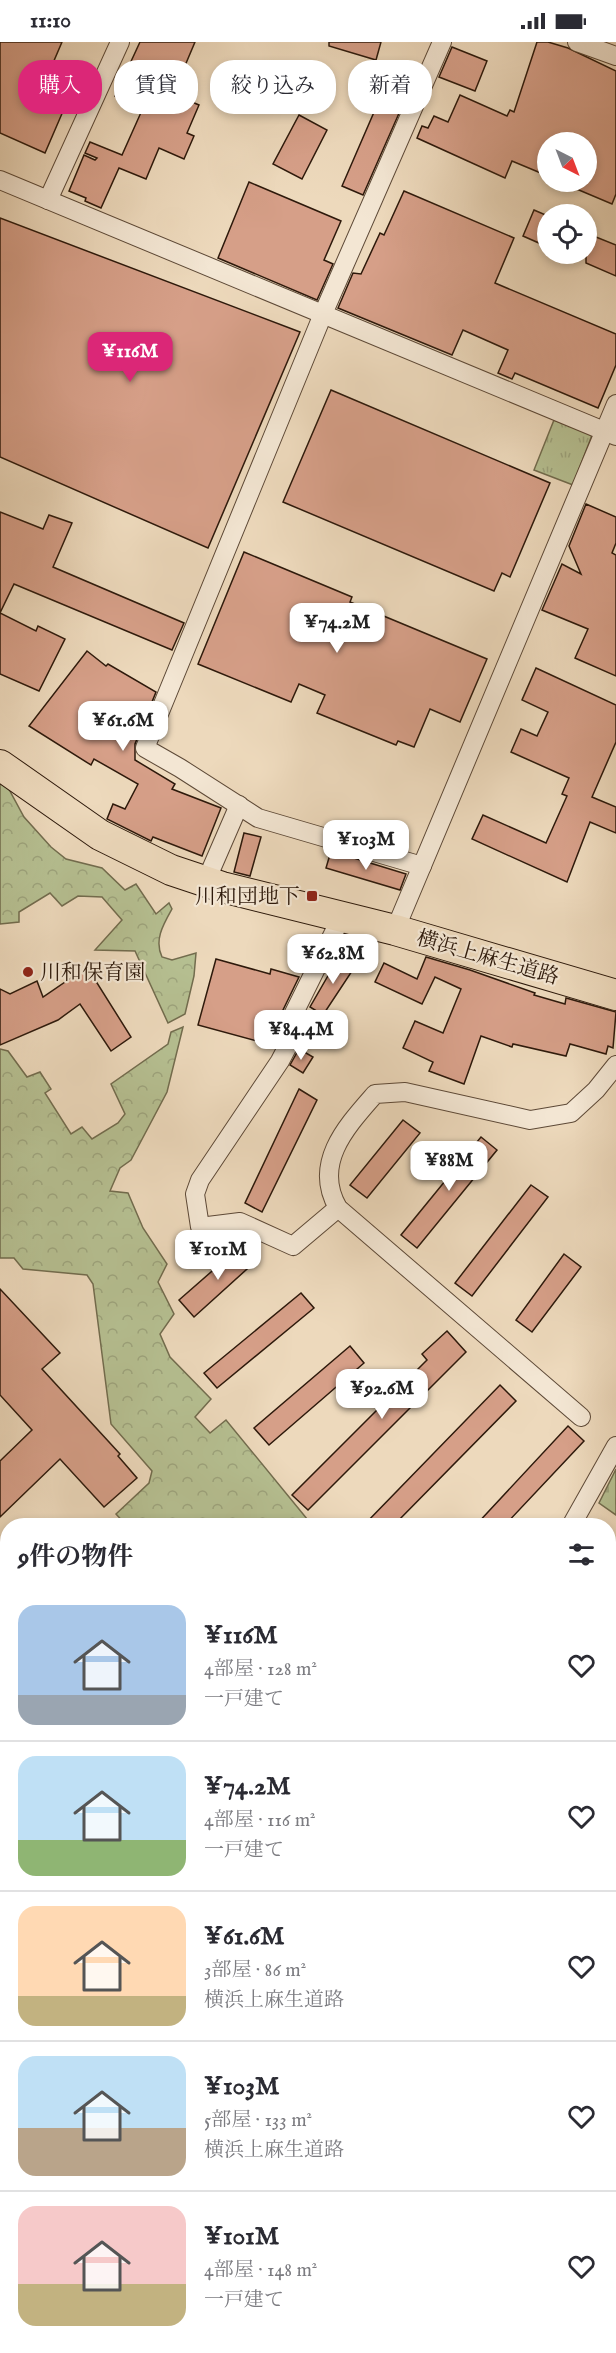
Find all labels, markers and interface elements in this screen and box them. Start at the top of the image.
text: 11:10 [30,7,71,35]
chip: 購入 [18,60,102,114]
chip: 賃貸 [114,60,198,114]
chip: 絞り込み [210,60,336,114]
chip: 新着 [348,60,432,114]
north arrow [537,132,597,192]
map controls [537,132,597,264]
button: locate [537,204,597,264]
pin: ¥116M [88,332,172,383]
text: ¥116M [102,339,158,364]
pin: ¥74.2M [288,603,386,654]
text: ¥74.2M [304,610,370,635]
pin: ¥61.6M [74,701,172,752]
text: ¥61.6M [92,708,154,733]
pin: ¥103M [324,820,408,871]
text: ¥103M [337,827,395,852]
place label: 川和団地下 [195,884,300,911]
marker: 川和団地下 [305,889,319,903]
street label: 横浜上麻生道路 [413,925,562,992]
pin: ¥62.8M [284,934,382,985]
text: ¥62.8M [301,941,365,966]
place label: 川和保育園 [40,960,145,987]
marker: 川和保育園 [21,965,35,979]
pin: ¥84.4M [252,1010,350,1061]
text: ¥84.4M [268,1017,334,1042]
pin: ¥88M [413,1141,485,1192]
text: ¥88M [424,1148,474,1173]
pin: ¥101M [176,1230,260,1281]
text: ¥101M [189,1237,247,1262]
pin: ¥92.6M [333,1369,431,1420]
text: ¥92.6M [350,1376,414,1401]
icon: filters [565,1538,598,1571]
text: 9件の物件 [18,1541,133,1574]
text: ¥116M [204,1619,278,1652]
icon: home [66,1629,138,1701]
icon: heart [565,1649,598,1682]
text: 4部屋 · 128 m² [204,1657,317,1682]
text: 一戸建て [204,1687,284,1712]
text: ¥74.2M [204,1770,291,1803]
icon: home [66,1780,138,1852]
icon: heart [565,1800,598,1833]
text: 4部屋 · 116 m² [204,1808,316,1833]
text: 一戸建て [204,1838,284,1863]
text: ¥61.6M [204,1920,284,1953]
icon: home [66,1930,138,2002]
icon: heart [565,1950,598,1983]
text: 3部屋 · 86 m² [204,1958,306,1983]
text: 横浜上麻生道路 [204,1988,344,2013]
text: ¥103M [204,2070,279,2103]
icon: home [66,2080,138,2152]
icon: heart [565,2100,598,2133]
text: 5部屋 · 133 m² [204,2108,312,2133]
text: 横浜上麻生道路 [204,2138,344,2163]
text: ¥101M [204,2220,279,2253]
icon: home [66,2230,138,2302]
icon: heart [565,2250,598,2283]
text: 4部屋 · 148 m² [204,2258,317,2283]
text: 一戸建て [204,2288,284,2313]

